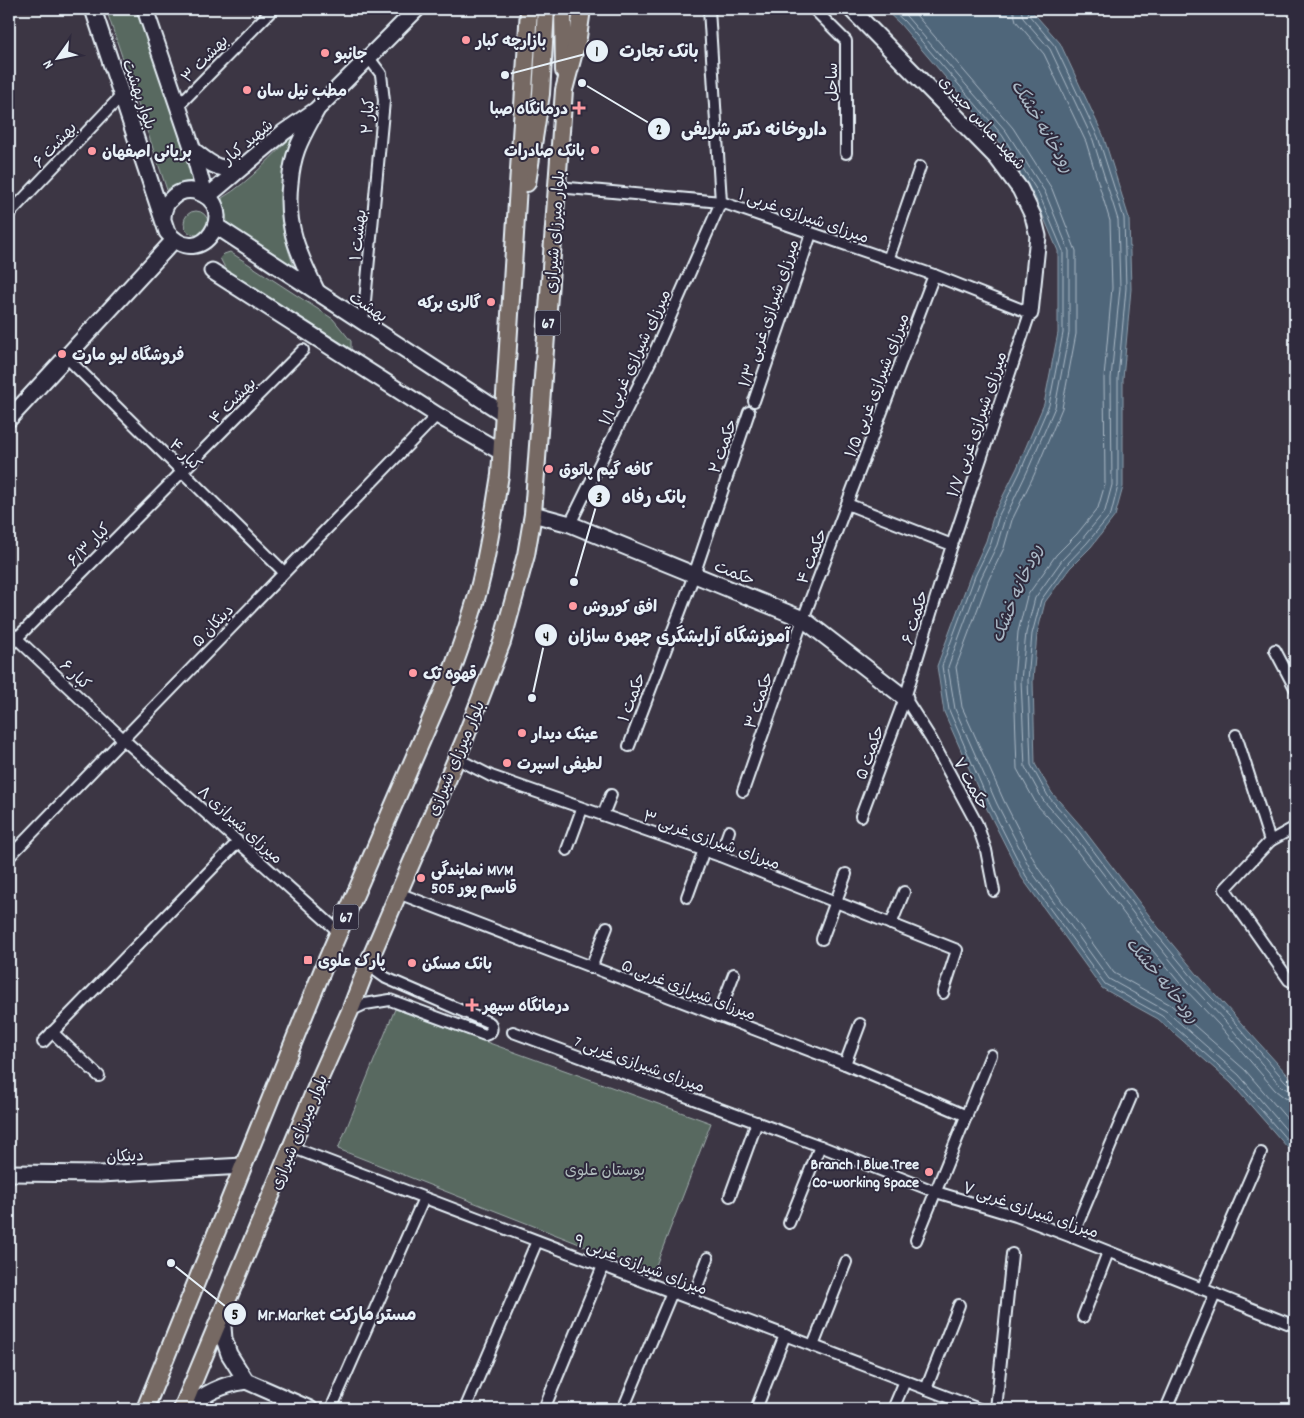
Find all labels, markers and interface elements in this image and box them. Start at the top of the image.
street label: ۳ بهشت [177,31,235,89]
place label: بازارچه کبار [474,31,546,54]
north arrow [32,32,82,82]
marker: بازارچه کبار [460,34,472,46]
callout: بانک تجارت [584,34,709,67]
text: بانک تجارت [619,41,699,66]
text: 1 [595,42,599,64]
place label: جانبو [334,44,367,67]
marker: جانبو [319,47,331,59]
text: N [38,56,59,72]
street label: بلوار بهشت [115,57,160,133]
street label: ساحل [822,63,845,101]
street label: شهید عباس حیدری [932,71,1030,176]
water label: رودخانه خشک [1003,76,1079,179]
place label: مطب نیل سان [257,81,347,104]
marker: مطب نیل سان [241,84,253,96]
street label: ۲ کبار [357,97,382,135]
place label: درمانگاه صبا [490,99,568,122]
marker: درمانگاه صبا [572,101,586,115]
callout: داروخانه دکتر شریفی [646,112,837,145]
street label: شهید کبار [217,115,279,172]
street label: ۶ بهشت [28,118,83,174]
text: داروخانه دکتر شریفی [681,119,827,144]
text: 2 [656,120,662,142]
place label: بانک صادرات [504,141,585,164]
place label: بریانی اصفهان [102,142,192,165]
marker: بانک صادرات [589,144,601,156]
marker: بریانی اصفهان [86,145,98,157]
street label: بلوار میرزای شیرازی [541,170,572,294]
street label: ۱ میرزای شیرازی غربی [735,184,872,251]
street label: ۱ بهشت [345,208,374,262]
street label: ۱/۳ میرزای شیرازی غربی [734,237,806,391]
street label: ۱/۱ میرزای شیرازی غربی [595,286,678,430]
street label: بهشت [344,287,392,329]
place label: گالری برکه [417,293,481,316]
marker: گالری برکه [485,296,497,308]
road number: 67 [536,310,560,336]
street label: ۱/۵ میرزای شیرازی غربی [840,310,916,461]
place label: فروشگاه لیو مارت [72,345,184,368]
marker: فروشگاه لیو مارت [56,348,68,360]
street label: ۱/۷ میرزای شیرازی غربی [943,349,1014,501]
street label: ۴ بهشت [205,373,262,430]
street label: ۲ حکمت [704,416,744,477]
street label: ۴ کبار [163,434,206,477]
place label: کافه گیم پاتوق [559,460,653,483]
marker: کافه گیم پاتوق [543,463,555,475]
callout: بانک رفاه [587,480,697,513]
text: بانک رفاه [622,487,686,512]
text: 3 [596,488,603,510]
street label: ۶/۳ کبار [63,519,117,573]
street label: ۴ حکمت [792,526,834,588]
water label: رودخانه خشک [986,541,1050,647]
street label: حکمت [710,556,758,593]
street label: ۶ حکمت [897,588,935,647]
place label: افق کوروش [583,597,657,620]
street label: ۵ دینکان [187,600,240,654]
marker: افق کوروش [567,600,579,612]
callout: آموزشگاه آرایشگری چهره سازان [533,619,800,652]
text: آموزشگاه آرایشگری چهره سازان [568,625,791,651]
text: 4 [543,627,549,649]
street label: ۶ کبار [53,655,95,696]
place label: قهوه تک [423,664,477,687]
marker: قهوه تک [407,667,419,679]
street label: ۳ حکمت [740,669,781,732]
street label: ۱ حکمت [613,670,653,726]
street label: بلوار میرزای شیرازی [423,698,492,820]
street label: ۵ حکمت [851,722,892,783]
place label: عینک دیدار [530,724,599,747]
marker: عینک دیدار [516,727,528,739]
place label: لطیفی اسپرت [517,754,602,777]
street label: ۷ حکمت [946,754,994,815]
marker: لطیفی اسپرت [501,757,513,769]
street label: ۸ میرزای شیرازی [192,781,287,870]
street label: ۳ میرزای شیرازی غربی [639,806,783,877]
place label: نمایندگی MVM 505 قاسم پور [431,860,517,901]
marker: نمایندگی MVM 505 قاسم پور [415,872,427,884]
road number: 67 [334,904,358,930]
water label: رودخانه خشک [1118,933,1204,1030]
place label: پارک علوی [318,951,386,974]
marker: پارک علوی [302,954,314,966]
place label: بانک مسکن [422,954,492,977]
street label: ۵ میرزای شیرازی غربی [617,955,759,1028]
marker: بانک مسکن [406,957,418,969]
place label: درمانگاه سپهر [481,996,570,1019]
marker: درمانگاه سپهر [465,998,479,1012]
street label: میرزای شیرازی غربی 7 [571,1031,708,1100]
street label: بلوار میرزای شیرازی [266,1072,335,1194]
street label: دینکان [106,1145,145,1170]
place label: Branch 1 Blue Tree Co-working Space [811,1154,919,1195]
park label: بوستان علوی [565,1160,645,1183]
marker: Branch 1 Blue Tree Co-working Space [923,1166,935,1178]
street label: ۷ میرزای شیرازی غربی [959,1177,1101,1245]
street label: میرزای شیرازی غربی ۹ [570,1230,710,1302]
callout: Mr.Market مستر مارکت [222,1298,426,1331]
text: Mr.Market مستر مارکت [258,1304,416,1329]
text: 5 [232,1305,239,1327]

